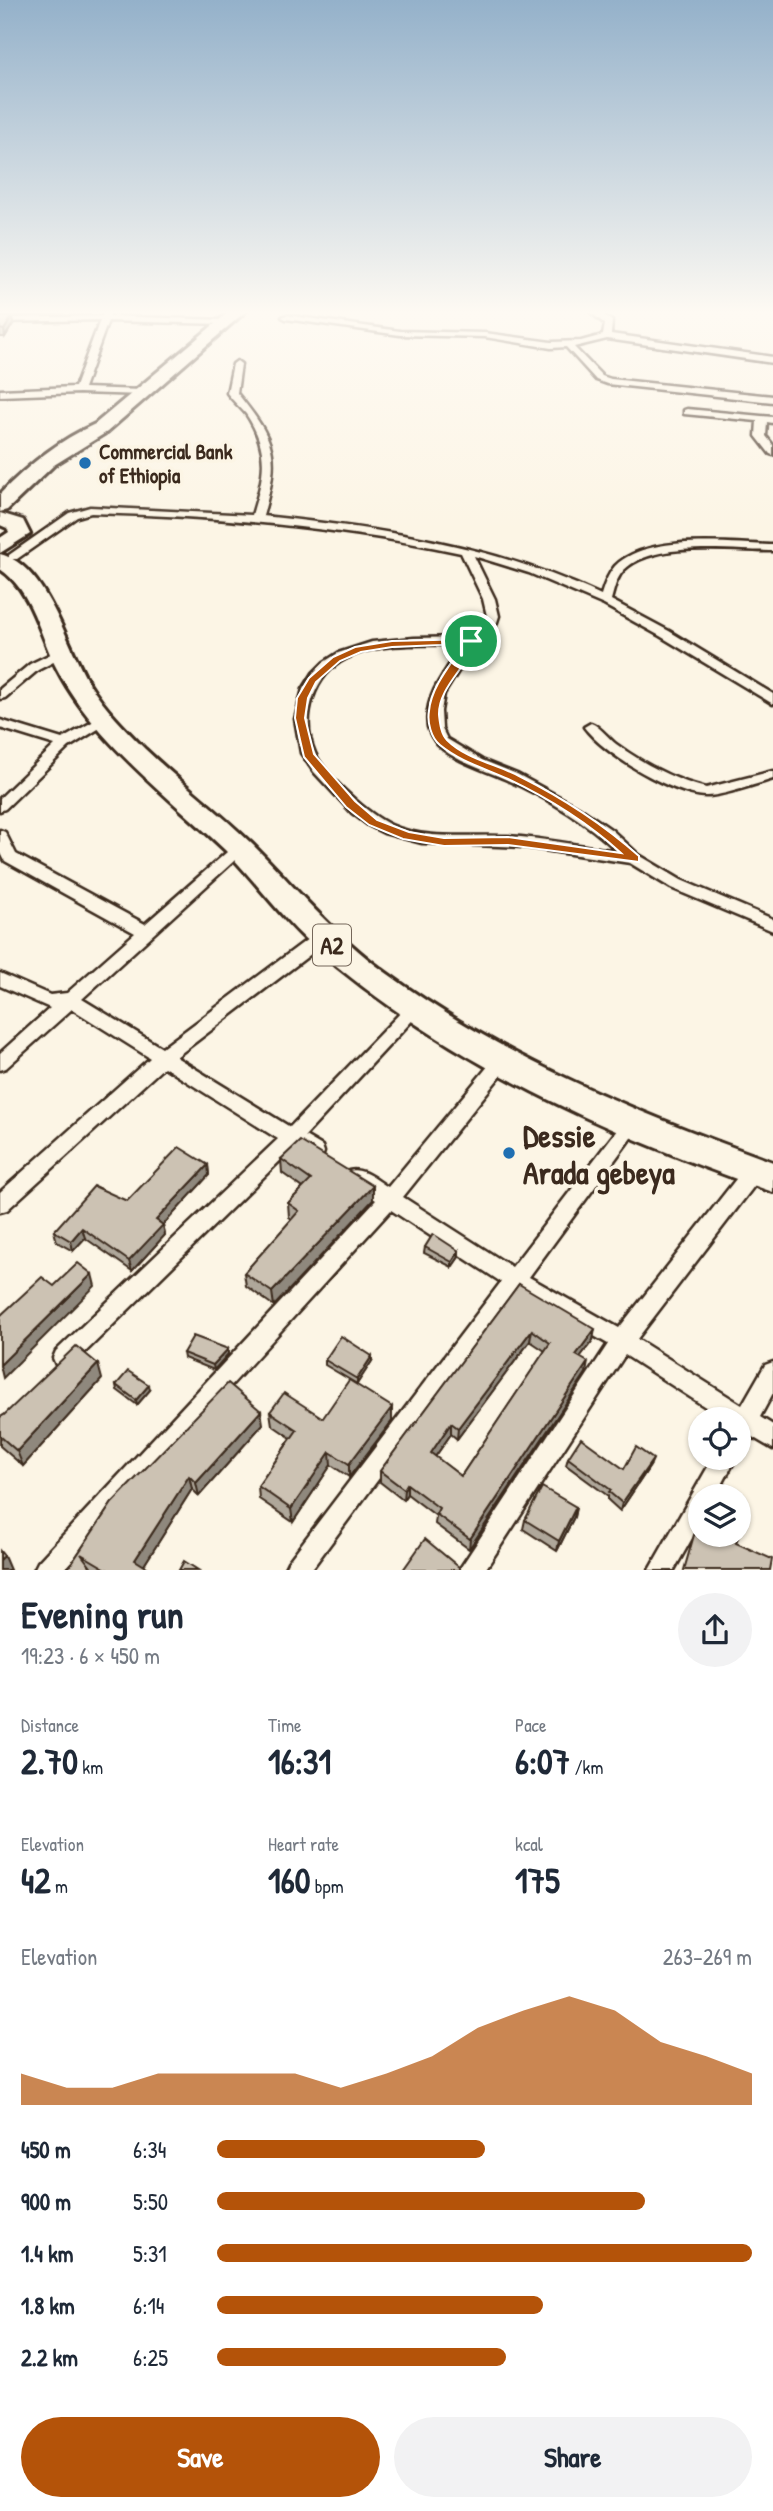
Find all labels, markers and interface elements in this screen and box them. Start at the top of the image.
place label: Commercial Bank of Ethiopia [99,437,233,491]
marker: Commercial Bank of Ethiopia [77,455,93,471]
pin [441,611,501,671]
icon: arrive [452,622,490,660]
road number: A2 [313,925,351,965]
place label: Dessie Arada gebeya [523,1114,675,1195]
marker: Dessie Arada gebeya [501,1145,517,1161]
map controls [688,1407,751,1547]
button: locate [688,1407,751,1470]
button: layers [688,1484,751,1547]
text: Evening run [21,1588,184,1640]
button: share [678,1593,752,1667]
text: 19:23 · 6 × 450 m [21,1640,160,1671]
text: Distance [21,1712,79,1738]
text: Time [268,1712,302,1738]
text: Pace [515,1712,547,1738]
text: 2.70 [21,1738,78,1785]
text: 16:31 [268,1738,331,1785]
text: 6:07 [515,1738,570,1785]
text: km [78,1754,103,1780]
text: /km [570,1754,603,1780]
text: Elevation [21,1831,84,1857]
text: Heart rate [268,1831,339,1857]
text: kcal [515,1831,543,1857]
text: 42 [21,1857,51,1904]
text: 160 [268,1857,310,1904]
text: 175 [515,1857,560,1904]
text: m [51,1873,68,1899]
text: bpm [310,1873,344,1899]
text: Elevation [21,1941,97,1972]
text: 263–269 m [663,1941,752,1972]
text: 450 m [21,2134,71,2165]
text: 6:34 [133,2134,166,2165]
text: 900 m [21,2186,71,2217]
text: 5:50 [133,2186,168,2217]
text: 1.4 km [21,2238,73,2269]
text: 5:31 [133,2238,167,2269]
text: 1.8 km [21,2290,75,2321]
text: 6:14 [133,2290,165,2321]
text: 2.2 km [21,2342,78,2373]
text: 6:25 [133,2342,168,2373]
button: Save [21,2417,380,2497]
button: Share [394,2417,752,2497]

